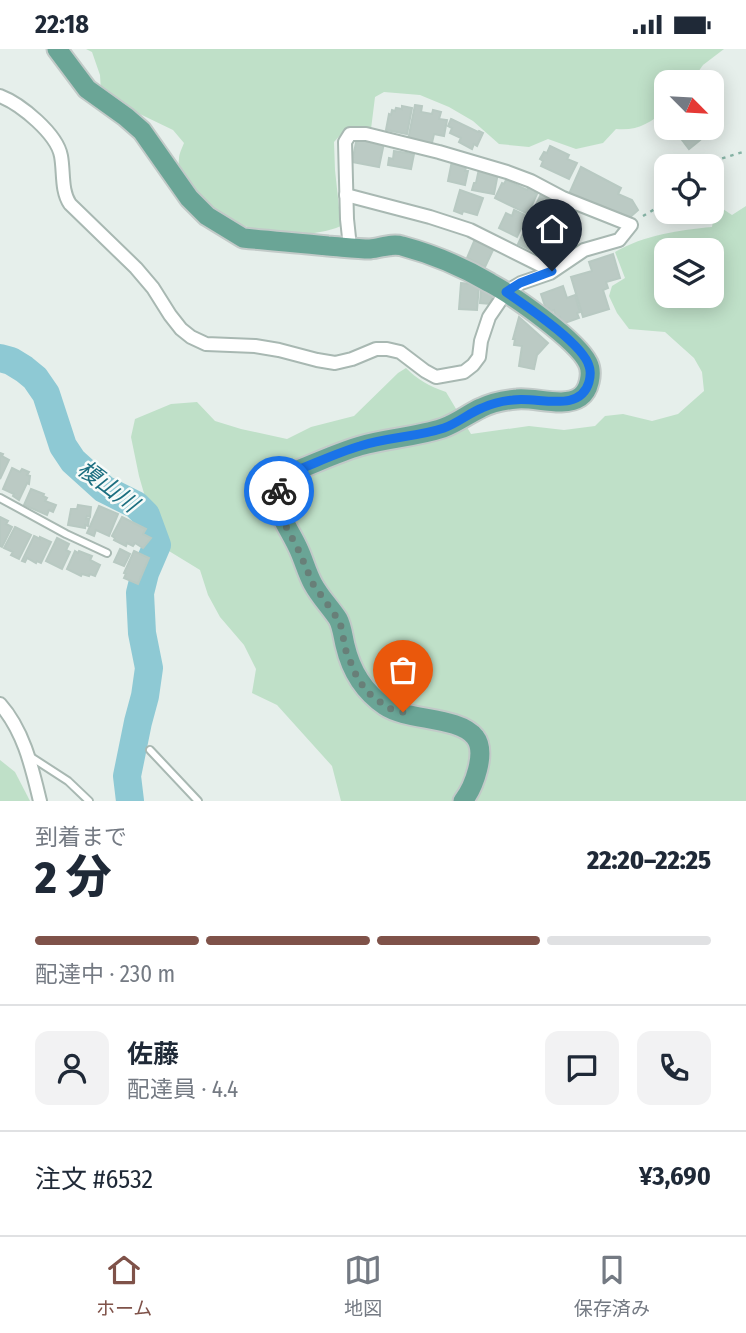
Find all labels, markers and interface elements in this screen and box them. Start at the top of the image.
text: 22:18 [35,9,89,40]
north arrow [654,70,724,140]
map controls [654,70,724,308]
button: locate [654,154,724,224]
pin [522,199,582,271]
icon: home [533,210,571,248]
button: layers [654,238,724,308]
water label: 榎山川 [72,454,146,520]
courier [244,456,314,526]
icon: bike [260,472,298,510]
pin [373,640,433,712]
icon: bag [384,651,422,689]
text: 到着まで [35,823,127,851]
text: 22:20–22:25 [587,845,711,876]
text: 2 分 [35,850,112,905]
text: 配達中 · 230 m [35,960,175,988]
button: person [35,1031,109,1105]
button: chat [545,1031,619,1105]
button: phone [637,1031,711,1105]
text: 佐藤 [127,1039,179,1070]
text: 配達員 · 4.4 [127,1075,238,1103]
text: ¥3,690 [639,1161,711,1192]
text: 注文 #6532 [35,1164,153,1195]
tab: ホーム [96,1251,152,1320]
tab: 地図 [344,1251,382,1320]
tab: 保存済み [574,1251,650,1320]

